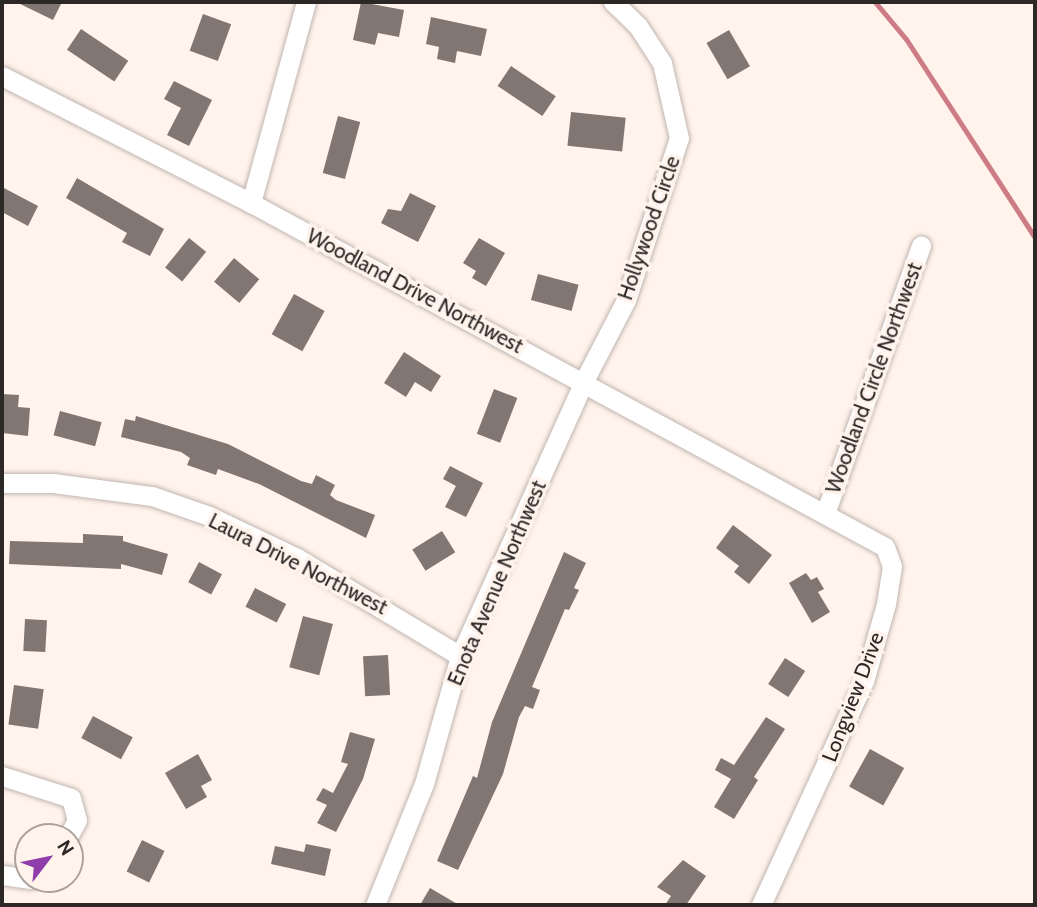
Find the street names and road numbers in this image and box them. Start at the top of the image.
street label: Hollywood Circle [613,153,685,303]
street label: Woodland Drive Northwest [303,223,527,359]
street label: Woodland Circle Northwest [820,259,928,497]
street label: Enota Avenue Northwest [442,477,552,689]
street label: Laura Drive Northwest [204,508,392,620]
street label: Longview Drive [817,629,889,765]

